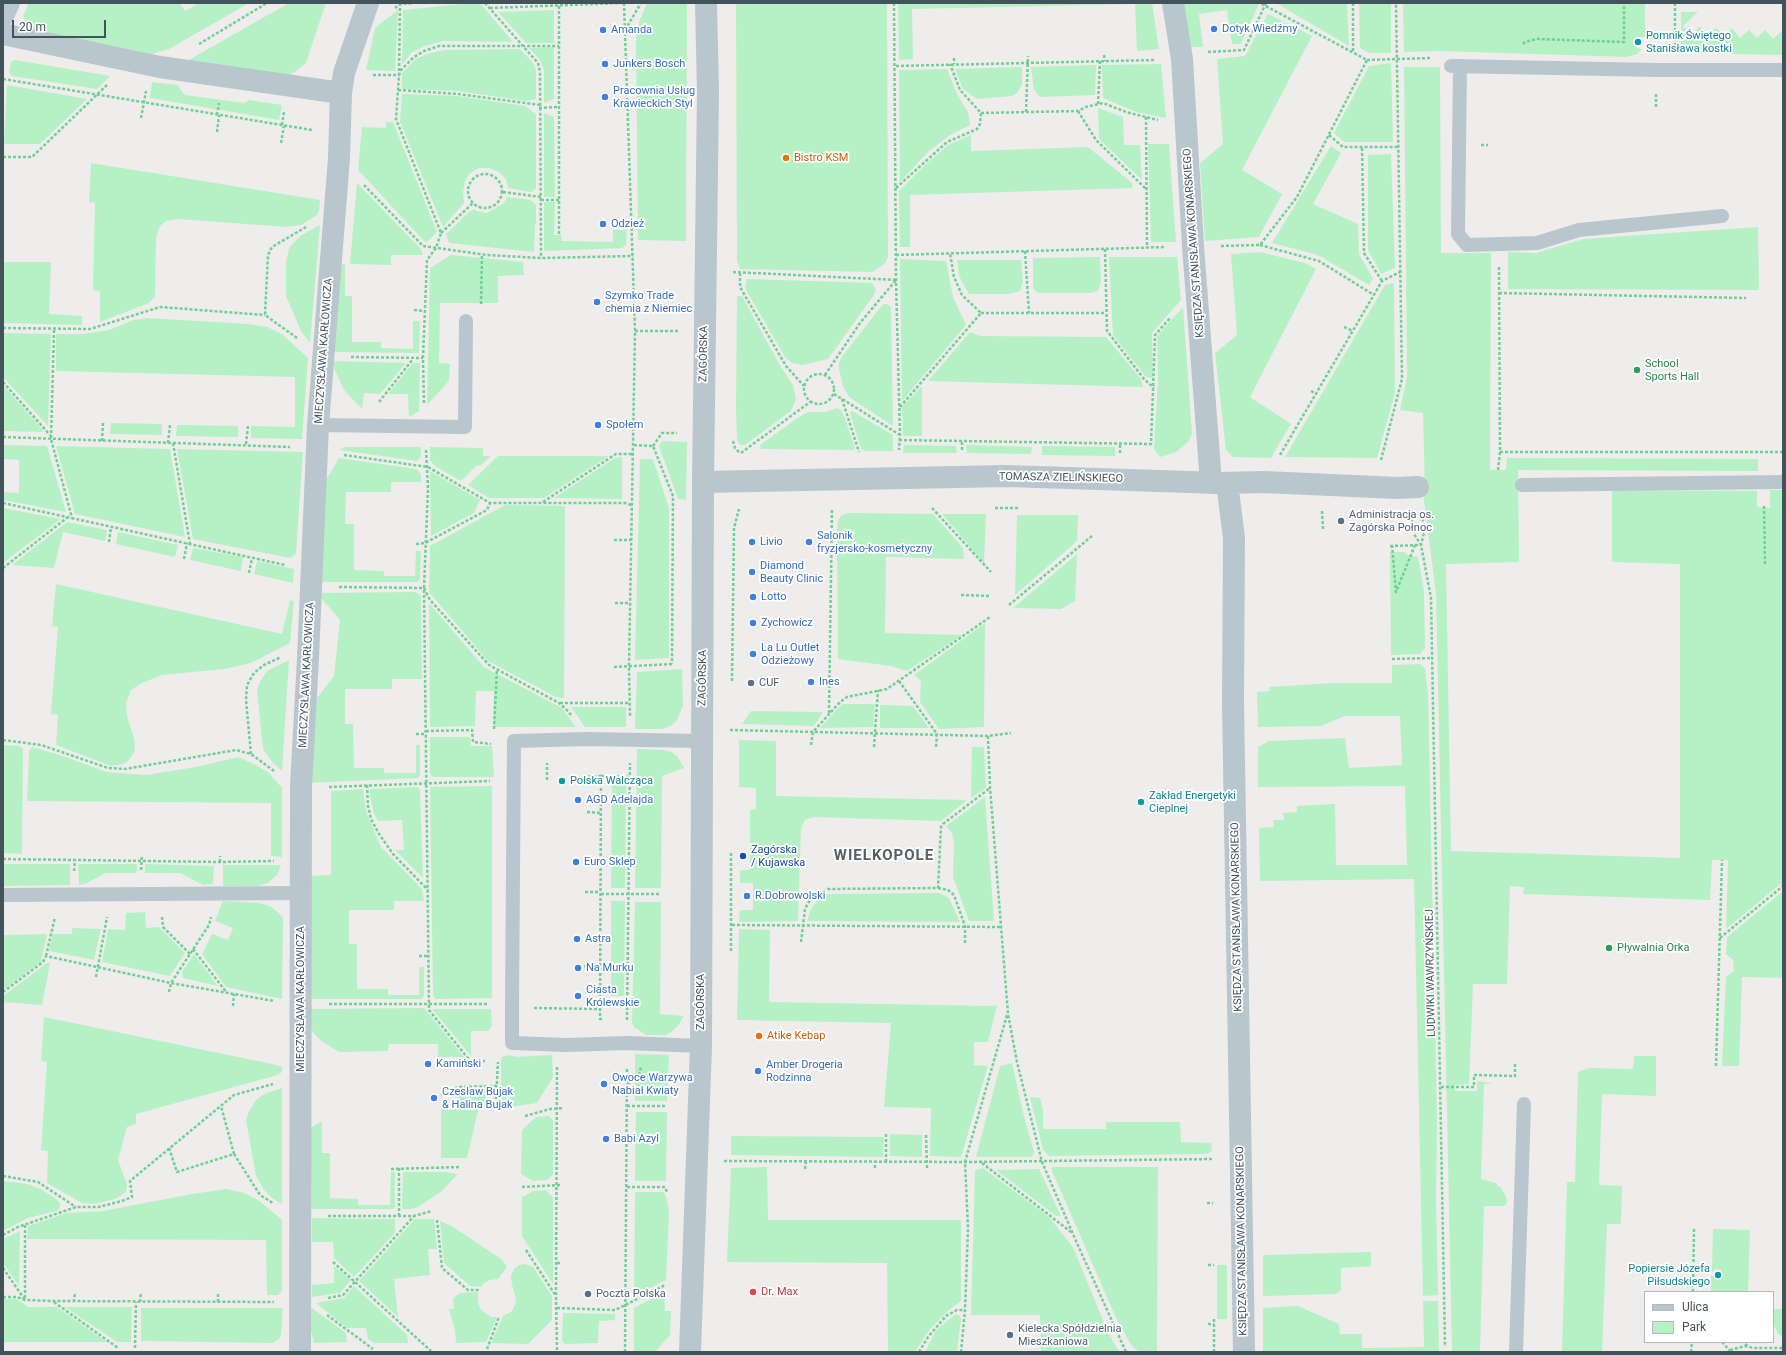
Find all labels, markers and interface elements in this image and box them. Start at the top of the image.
scale bar [14,12,108,38]
text: 20 m [19,20,46,34]
place label: Dotyk Wiedźmy [1222,22,1297,36]
place label: Amanda [611,23,652,37]
marker: Dotyk Wiedźmy [1209,24,1219,34]
marker: Amanda [598,25,608,35]
place label: Pomnik Świętego Stanisława kostki [1646,29,1732,55]
marker: Pomnik Świętego Stanisława kostki [1633,37,1643,47]
place label: Junkers Bosch [613,57,685,71]
marker: Junkers Bosch [600,59,610,69]
place label: Pracownia Usług Krawieckich Styl [613,84,695,110]
marker: Pracownia Usług Krawieckich Styl [600,92,610,102]
street label: KSIĘDZA STANISŁAWA KONARSKIEGO [1181,148,1207,338]
place label: Bistro KSM [794,151,848,165]
marker: Bistro KSM [781,153,791,163]
place label: Odzież [611,217,644,231]
marker: Odzież [598,219,608,229]
street label: MIECZYSŁAWA KARŁOWICZA [312,278,336,424]
place label: Szymko Trade chemia z Niemiec [605,289,692,315]
marker: Szymko Trade chemia z Niemiec [592,297,602,307]
street label: ZAGÓRSKA [697,326,711,382]
place label: School Sports Hall [1645,357,1699,383]
marker: School Sports Hall [1632,365,1642,375]
place label: Społem [606,418,643,432]
marker: Społem [593,420,603,430]
street label: TOMASZA ZIELIŃSKIEGO [999,470,1123,486]
place label: Administracja os. Zagórska Połnoc [1349,508,1434,534]
marker: Administracja os. Zagórska Połnoc [1336,516,1346,526]
place label: Salonik fryzjersko-kosmetyczny [817,529,932,555]
place label: Livio [760,535,783,549]
marker: Livio [747,537,757,547]
marker: Salonik fryzjersko-kosmetyczny [804,537,814,547]
place label: Diamond Beauty Clinic [760,559,823,585]
marker: Diamond Beauty Clinic [747,567,757,577]
place label: Lotto [761,590,787,604]
marker: Lotto [748,592,758,602]
street label: MIECZYSŁAWA KARŁOWICZA [297,602,317,748]
place label: Zychowicz [761,616,813,630]
marker: Zychowicz [748,618,758,628]
place label: La Lu Outlet Odzieżowy [761,641,819,667]
marker: La Lu Outlet Odzieżowy [748,649,758,659]
street label: ZAGÓRSKA [696,650,710,706]
place label: Ines [819,675,840,689]
place label: CUF [759,676,779,690]
marker: Ines [806,677,816,687]
marker: CUF [746,678,756,688]
place label: Polska Walcząca [570,774,653,788]
marker: Polska Walcząca [557,776,567,786]
place label: Zakład Energetyki Cieplnej [1149,789,1236,815]
place label: AGD Adelajda [586,793,653,807]
marker: AGD Adelajda [573,795,583,805]
marker: Zakład Energetyki Cieplnej [1136,797,1146,807]
street label: KSIĘDZA STANISŁAWA KONARSKIEGO [1229,822,1245,1012]
place label: Zagórska / Kujawska [751,843,805,869]
district label: WIELKOPOLE [834,847,934,865]
marker: Zagórska / Kujawska [738,851,748,861]
place label: Euro Sklep [584,855,636,869]
marker: Euro Sklep [571,857,581,867]
place label: R.Dobrowolski [755,889,825,903]
marker: R.Dobrowolski [742,891,752,901]
street label: LUDWIKI WAWRZYŃSKIEJ [1423,909,1439,1037]
street label: MIECZYSŁAWA KARŁOWICZA [294,926,308,1072]
place label: Astra [585,932,611,946]
marker: Astra [572,934,582,944]
place label: Pływalnia Orka [1617,941,1689,955]
marker: Pływalnia Orka [1604,943,1614,953]
place label: Na Murku [586,961,634,975]
marker: Na Murku [573,963,583,973]
street label: ZAGÓRSKA [694,974,708,1030]
place label: Ciasta Królewskie [586,983,639,1009]
marker: Ciasta Królewskie [573,991,583,1001]
place label: Atike Kebap [767,1029,825,1043]
marker: Atike Kebap [754,1031,764,1041]
place label: Kamiński [436,1057,481,1071]
place label: Amber Drogeria Rodzinna [766,1058,843,1084]
marker: Kamiński [423,1059,433,1069]
marker: Amber Drogeria Rodzinna [753,1066,763,1076]
place label: Owoce Warzywa Nabiał Kwiaty [612,1071,693,1097]
marker: Owoce Warzywa Nabiał Kwiaty [599,1079,609,1089]
place label: Czesław Bujak & Halina Bujak [442,1085,513,1111]
marker: Czesław Bujak & Halina Bujak [429,1093,439,1103]
place label: Babi Azyl [614,1132,659,1146]
marker: Babi Azyl [601,1134,611,1144]
street label: KSIĘDZA STANISŁAWA KONARSKIEGO [1234,1146,1250,1336]
place label: Popiersie Józefa Piłsudskiego [1628,1262,1710,1288]
marker: Popiersie Józefa Piłsudskiego [1713,1270,1723,1280]
place label: Dr. Max [761,1285,798,1299]
place label: Poczta Polska [596,1287,666,1301]
marker: Dr. Max [748,1287,758,1297]
marker: Poczta Polska [583,1289,593,1299]
legend [1644,1291,1774,1343]
text: Ulica [1682,1300,1708,1314]
text: Park [1682,1320,1706,1334]
place label: Kielecka Spółdzielnia Mieszkaniowa [1018,1322,1121,1348]
marker: Kielecka Spółdzielnia Mieszkaniowa [1005,1330,1015,1340]

